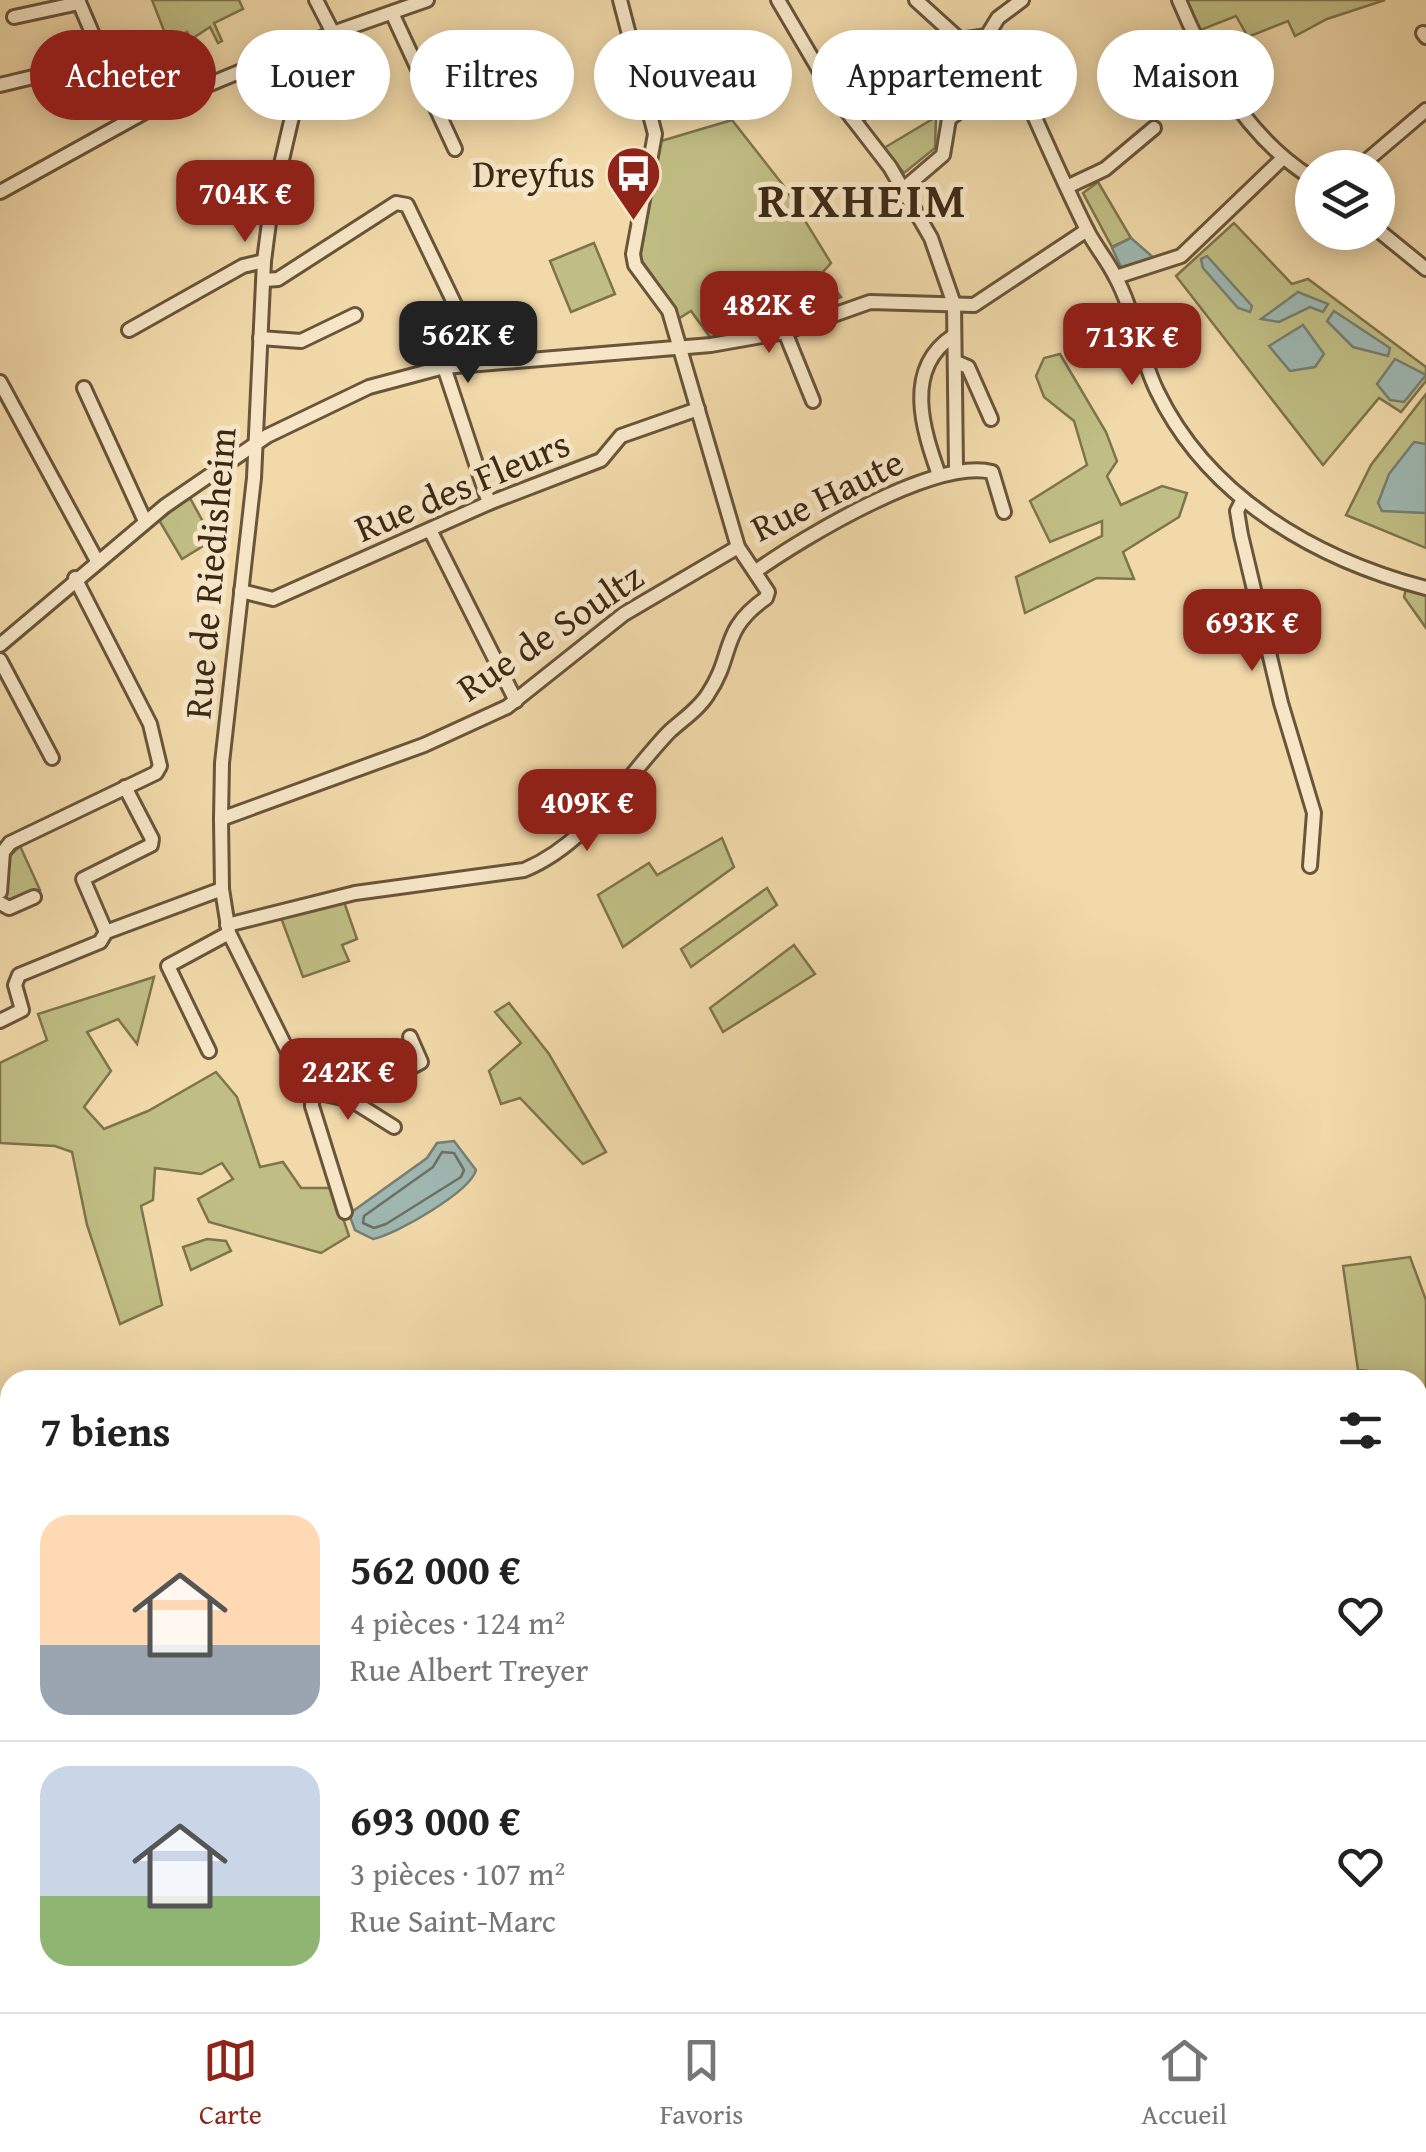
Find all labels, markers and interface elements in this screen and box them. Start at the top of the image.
chip: Acheter [30,30,216,120]
chip: Louer [236,30,390,120]
chip: Filtres [410,30,574,120]
chip: Nouveau [594,30,792,120]
chip: Appartement [812,30,1077,120]
chip: Maison [1097,30,1274,120]
bus stop icon: Dreyfus [604,144,664,223]
place label: Dreyfus [472,145,595,201]
map controls [1295,150,1395,250]
button: layers [1295,150,1395,250]
pin: 704K € [164,160,326,245]
district label: RIXHEIM [758,164,968,235]
text: 704K € [198,169,292,216]
pin: 482K € [688,271,850,356]
text: 482K € [722,280,816,327]
pin: 562K € [387,301,549,386]
pin: 713K € [1051,303,1213,388]
text: 562K € [421,310,515,357]
text: 713K € [1085,312,1179,359]
street label: Rue des Fleurs [345,415,578,556]
street label: Rue de Riedisheim [168,425,250,721]
street label: Rue Haute [741,433,912,555]
street label: Rue de Soultz [445,548,654,714]
pin: 693K € [1171,589,1333,674]
text: 693K € [1205,598,1299,645]
pin: 409K € [506,769,668,854]
text: 409K € [540,778,634,825]
pin: 242K € [267,1038,429,1123]
text: 242K € [301,1047,395,1094]
text: 7 biens [40,1400,171,1461]
icon: filters [1333,1403,1388,1458]
text: 562 000 € [350,1538,521,1599]
icon: home [120,1555,240,1675]
icon: heart [1333,1588,1388,1643]
text: 4 pièces · 124 m² [350,1599,565,1646]
text: Rue Albert Treyer [350,1646,588,1693]
text: 693 000 € [350,1789,521,1850]
icon: home [120,1806,240,1926]
icon: heart [1333,1839,1388,1894]
text: 3 pièces · 107 m² [350,1850,565,1897]
text: Rue Saint-Marc [350,1897,556,1944]
tab: Carte [199,2033,262,2134]
tab: Favoris [660,2033,743,2134]
tab: Accueil [1141,2033,1227,2134]

